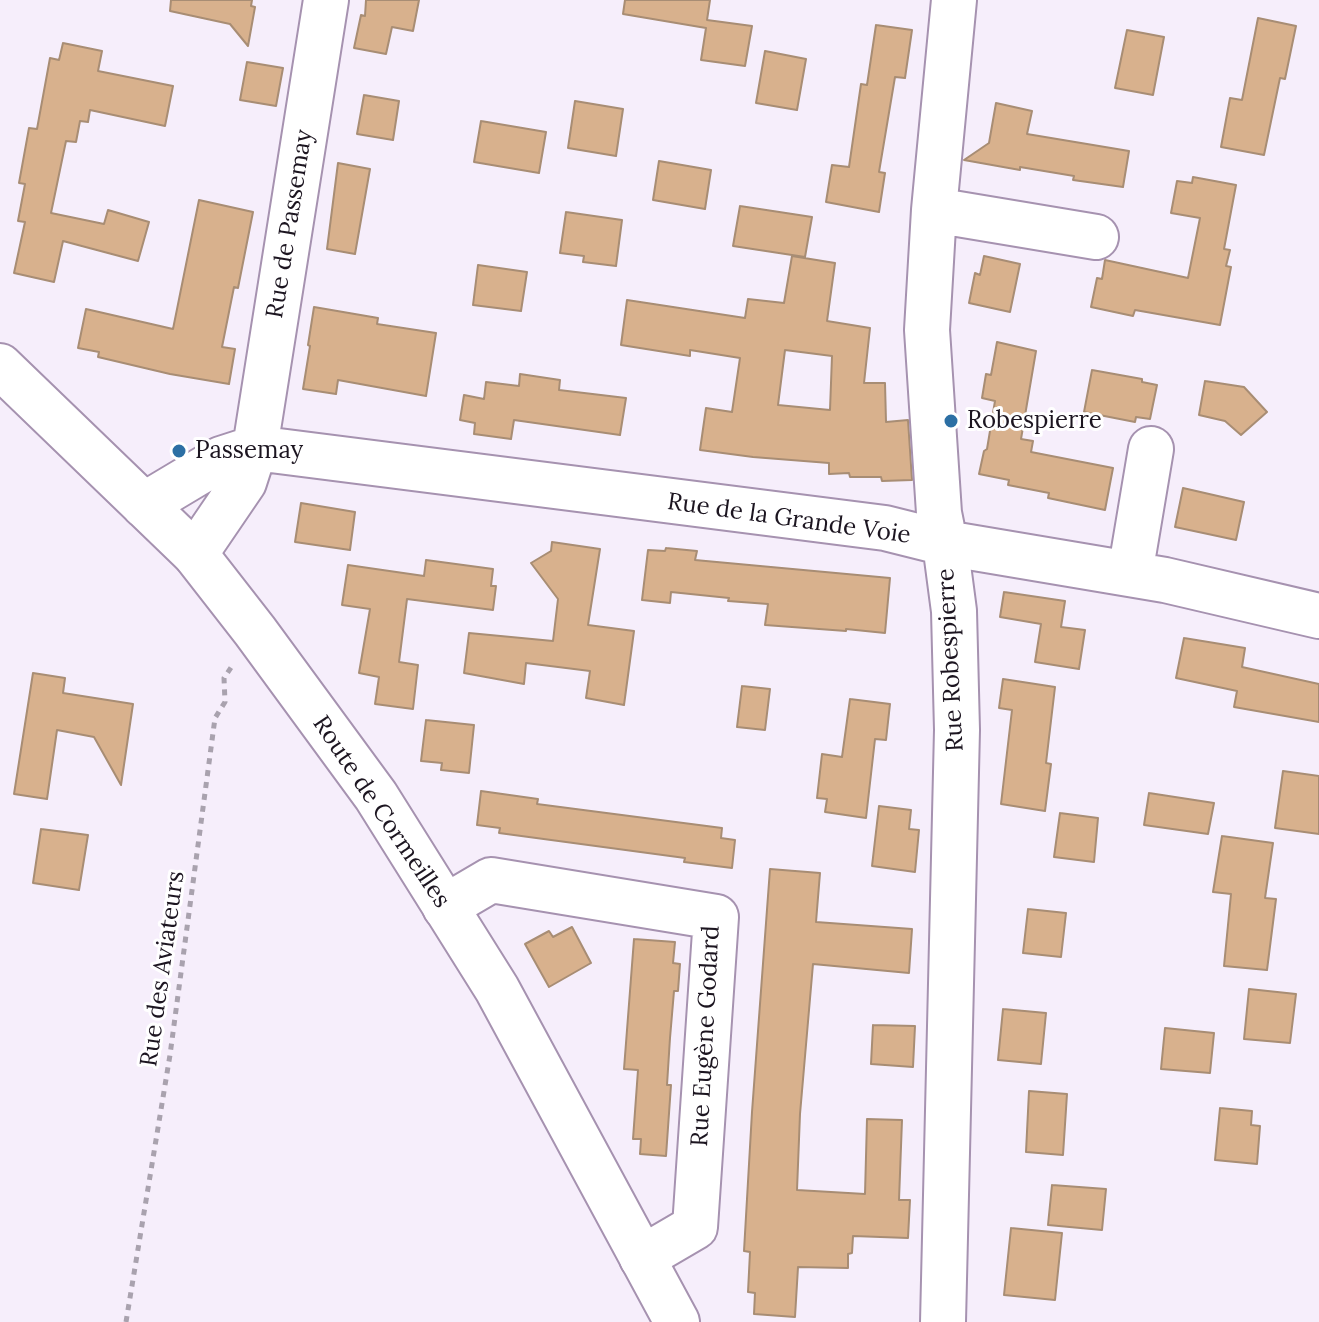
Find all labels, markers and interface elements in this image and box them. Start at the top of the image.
street label: Rue de Passemay [261,128,319,320]
place label: Robespierre [967,407,1102,435]
marker: Robespierre [942,412,960,430]
place label: Passemay [195,437,303,465]
marker: Passemay [170,442,188,460]
street label: Rue de la Grande Voie [666,488,912,550]
street label: Rue Robespierre [932,568,970,752]
street label: Route de Cormeilles [306,711,456,913]
street label: Rue des Aviateurs [135,869,191,1069]
street label: Rue Eugène Godard [686,925,726,1147]

